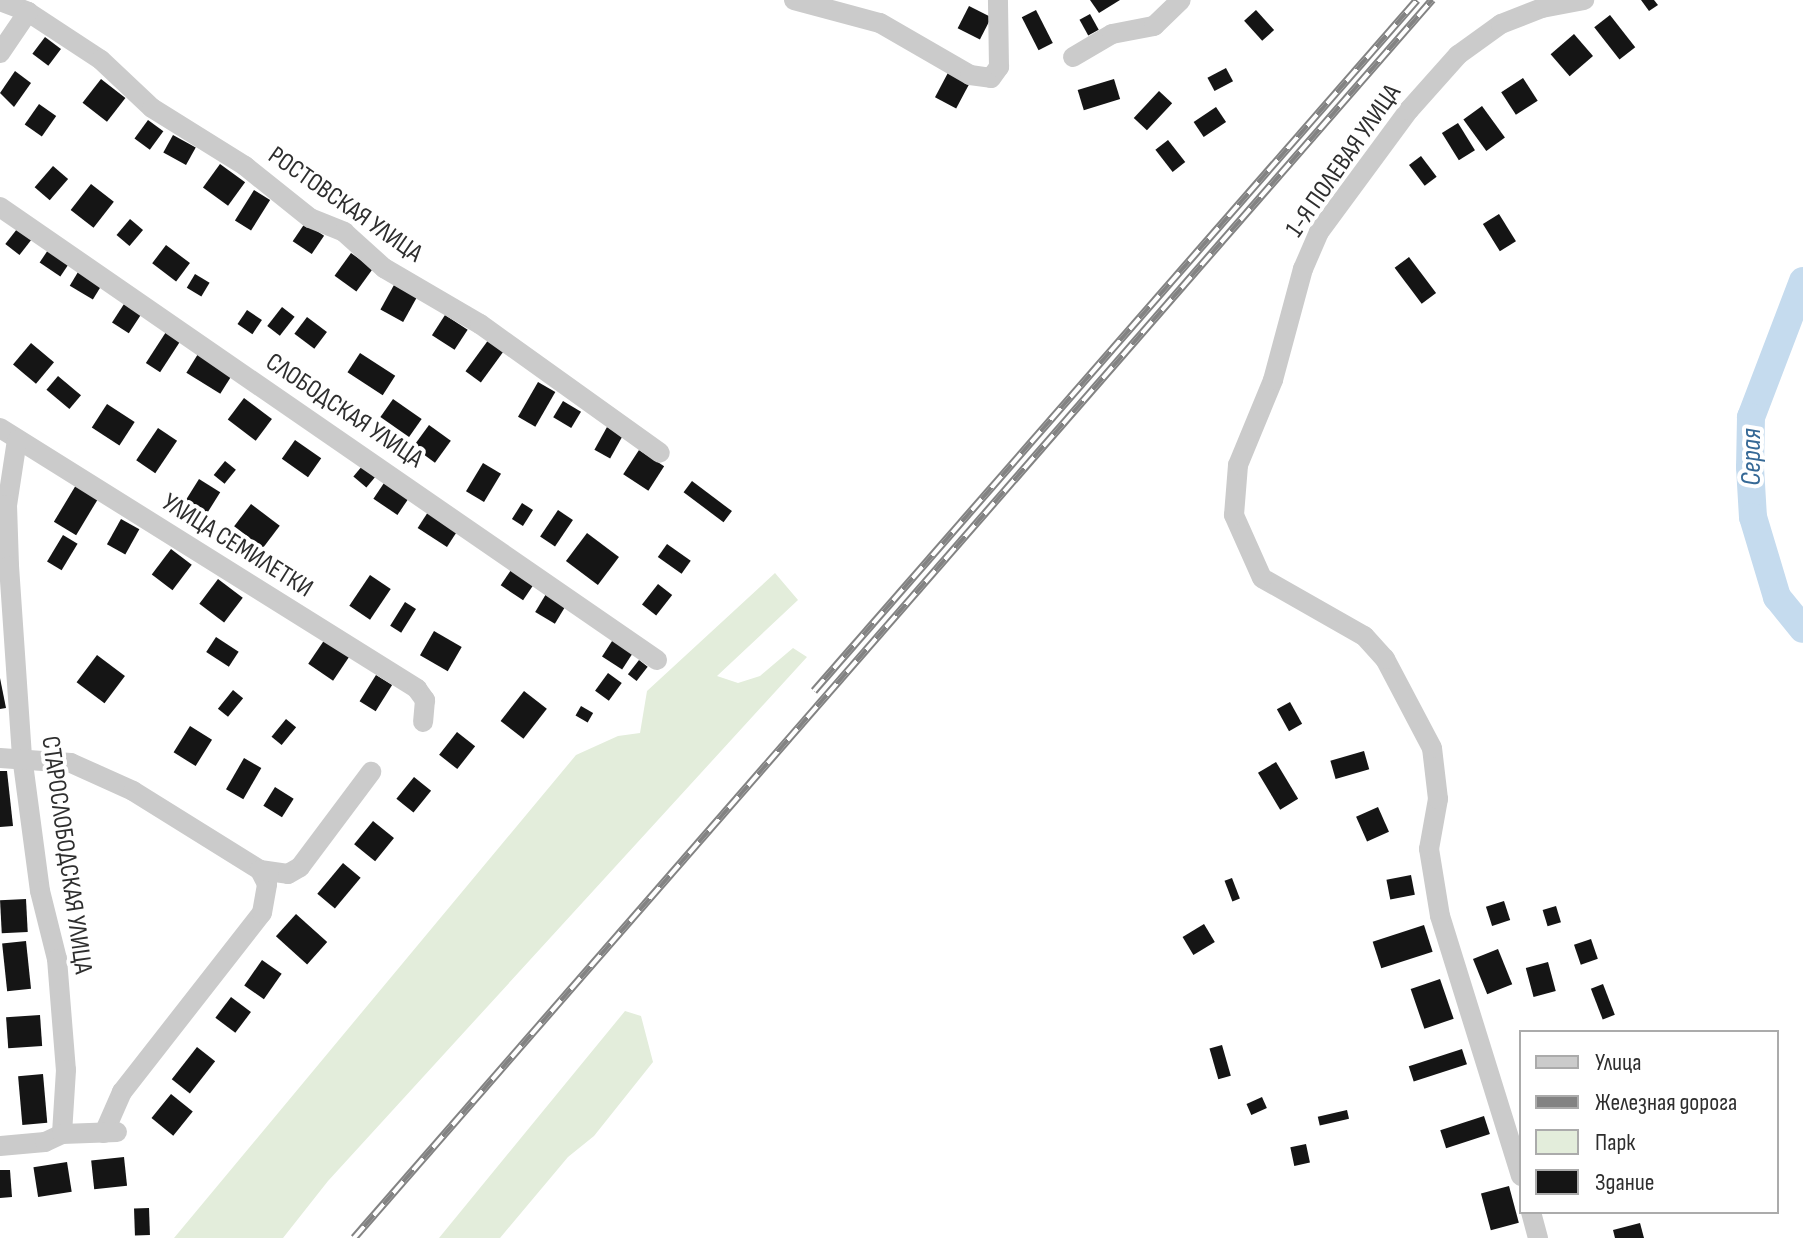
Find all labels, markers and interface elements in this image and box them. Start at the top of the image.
street label: 1-Я ПОЛЕВАЯ УЛИЦА [1280,79,1408,243]
street label: РОСТОВСКАЯ УЛИЦА [262,140,428,270]
street label: СЛОБОДСКАЯ УЛИЦА [259,347,429,475]
water label: Серая [1735,428,1769,486]
street label: УЛИЦА СЕМИЛЕТКИ [156,487,318,605]
street label: СТАРОСЛОБОДСКАЯ УЛИЦА [34,734,98,976]
legend [1519,1030,1779,1214]
text: Улица [1595,1048,1641,1077]
text: Железная дорога [1595,1088,1737,1117]
text: Парк [1595,1128,1635,1157]
text: Здание [1595,1168,1654,1197]

